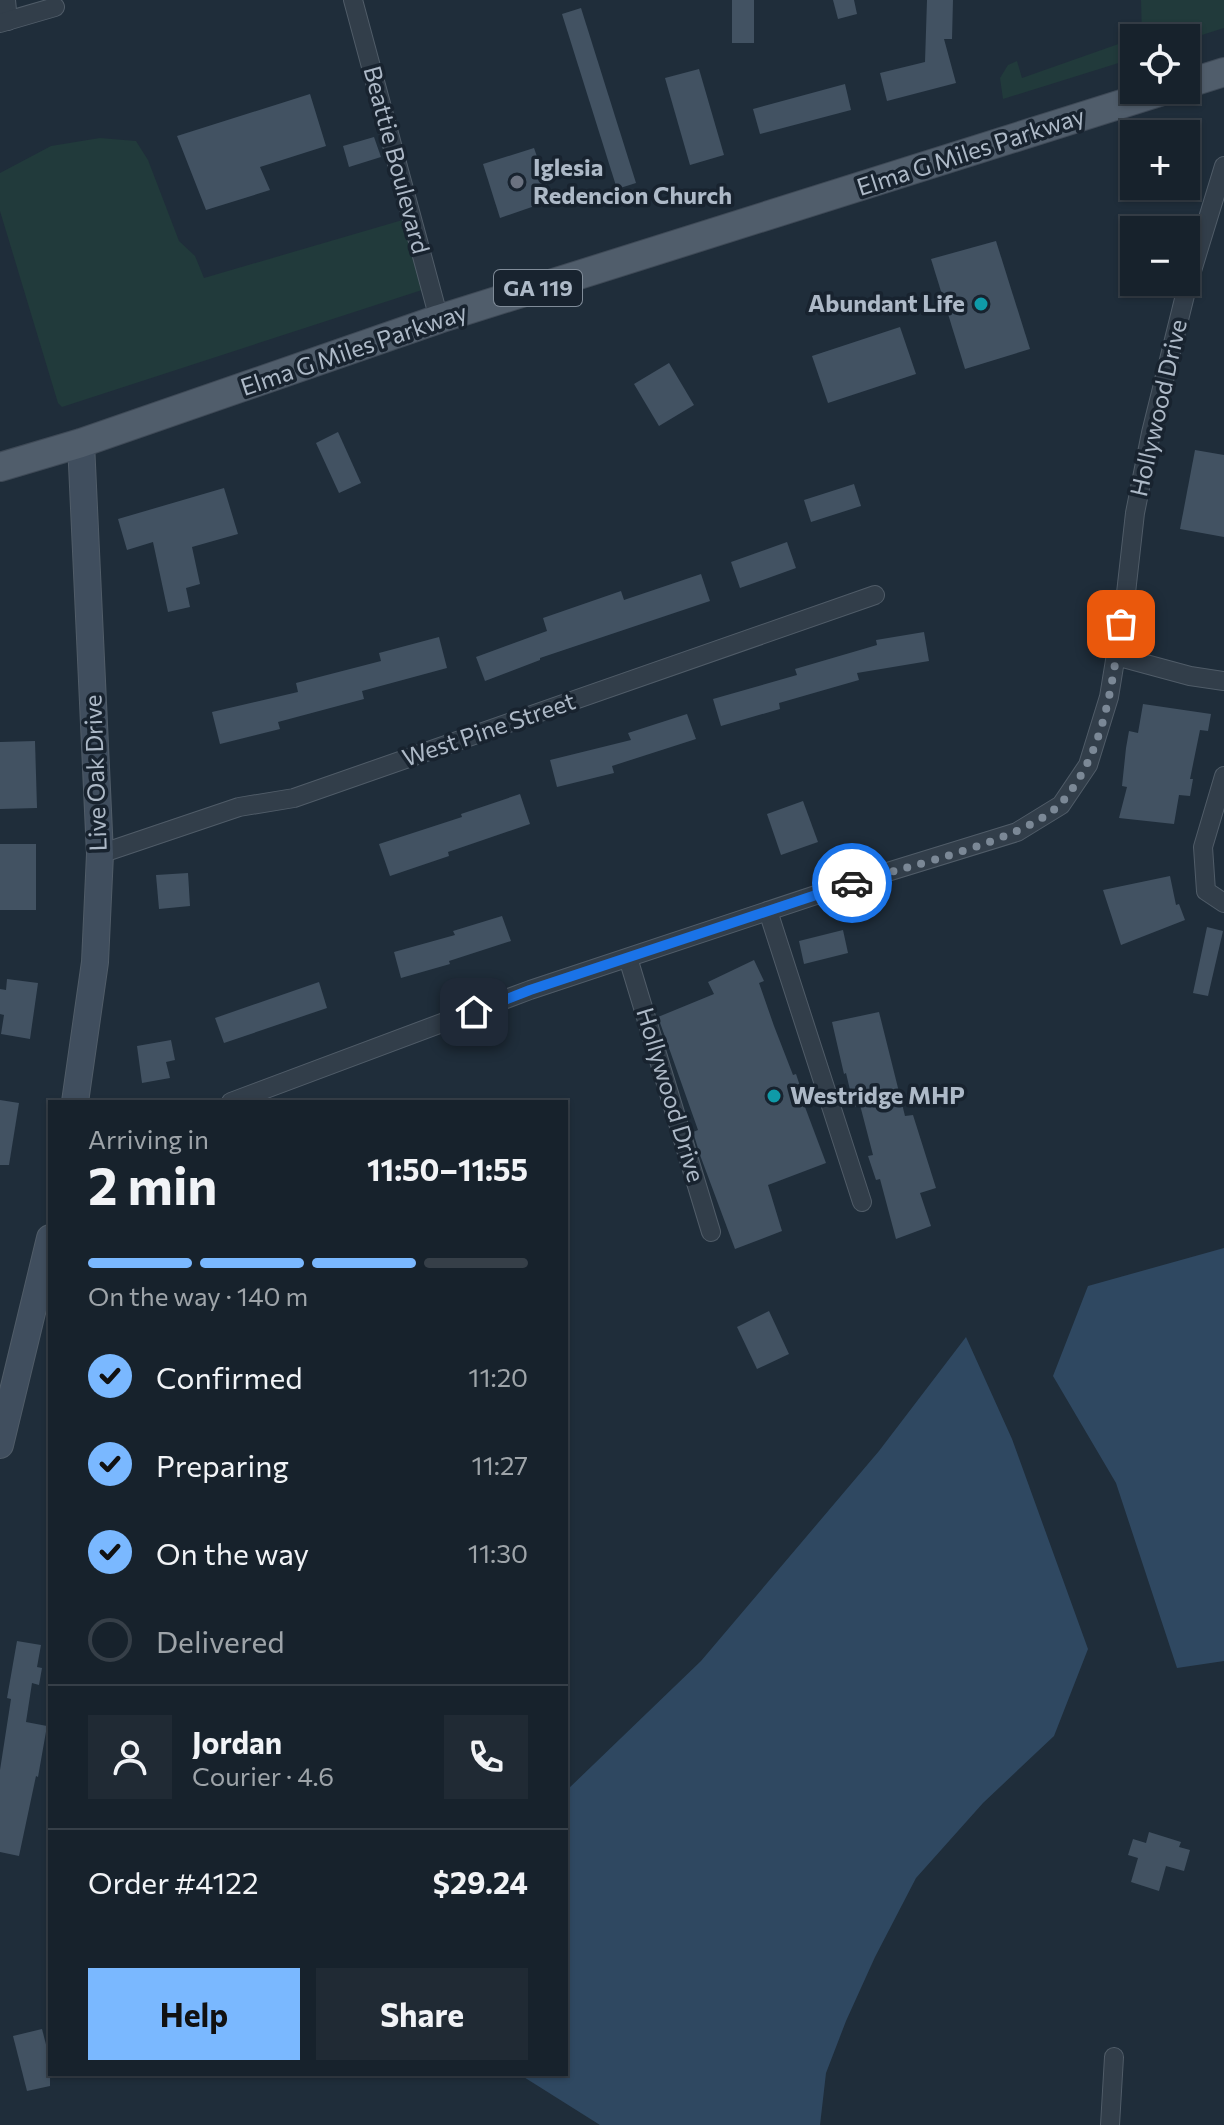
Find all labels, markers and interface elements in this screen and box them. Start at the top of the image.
map controls [1120,24,1200,296]
button: locate [1120,24,1200,104]
street label: Beattie Boulevard [358,63,436,257]
street label: Elma G Miles Parkway [853,100,1088,201]
button: + [1120,120,1200,200]
place label: Iglesia Redencion Church [533,152,732,209]
marker: Iglesia Redencion Church [508,173,526,191]
button: − [1120,216,1200,296]
road number: GA 119 [494,270,582,306]
place label: Abundant Life [808,288,965,317]
marker: Abundant Life [972,295,990,313]
street label: Elma G Miles Parkway [236,296,471,401]
street label: Hollywood Drive [1123,316,1192,499]
pin [1087,590,1155,658]
icon: bag [1099,602,1143,646]
street label: West Pine Street [398,685,579,772]
street label: Live Oak Drive [77,694,112,852]
courier [812,843,892,923]
icon: car [830,861,874,905]
pin [440,978,508,1046]
icon: home [452,990,496,1034]
street label: Hollywood Drive [631,1004,712,1185]
place label: Westridge MHP [790,1080,965,1109]
marker: Westridge MHP [765,1087,783,1105]
text: Arriving in [88,1123,209,1154]
text: 11:50–11:55 [367,1150,528,1187]
text: 2 min [88,1152,217,1216]
text: On the way · 140 m [88,1280,308,1311]
icon: check [88,1354,132,1398]
text: Confirmed [156,1358,303,1395]
text: 11:20 [468,1361,528,1392]
icon: check [88,1442,132,1486]
text: Preparing [156,1446,289,1483]
text: 11:27 [472,1449,528,1480]
icon: check [88,1530,132,1574]
text: On the way [156,1534,309,1571]
text: 11:30 [468,1537,528,1568]
text: Delivered [156,1622,285,1659]
button: person [88,1715,172,1799]
button: phone [444,1715,528,1799]
text: Jordan [192,1723,282,1760]
text: Courier · 4.6 [192,1760,334,1791]
text: Order #4122 [88,1863,259,1900]
text: $29.24 [433,1863,528,1900]
button: Help [88,1968,300,2060]
button: Share [316,1968,528,2060]

